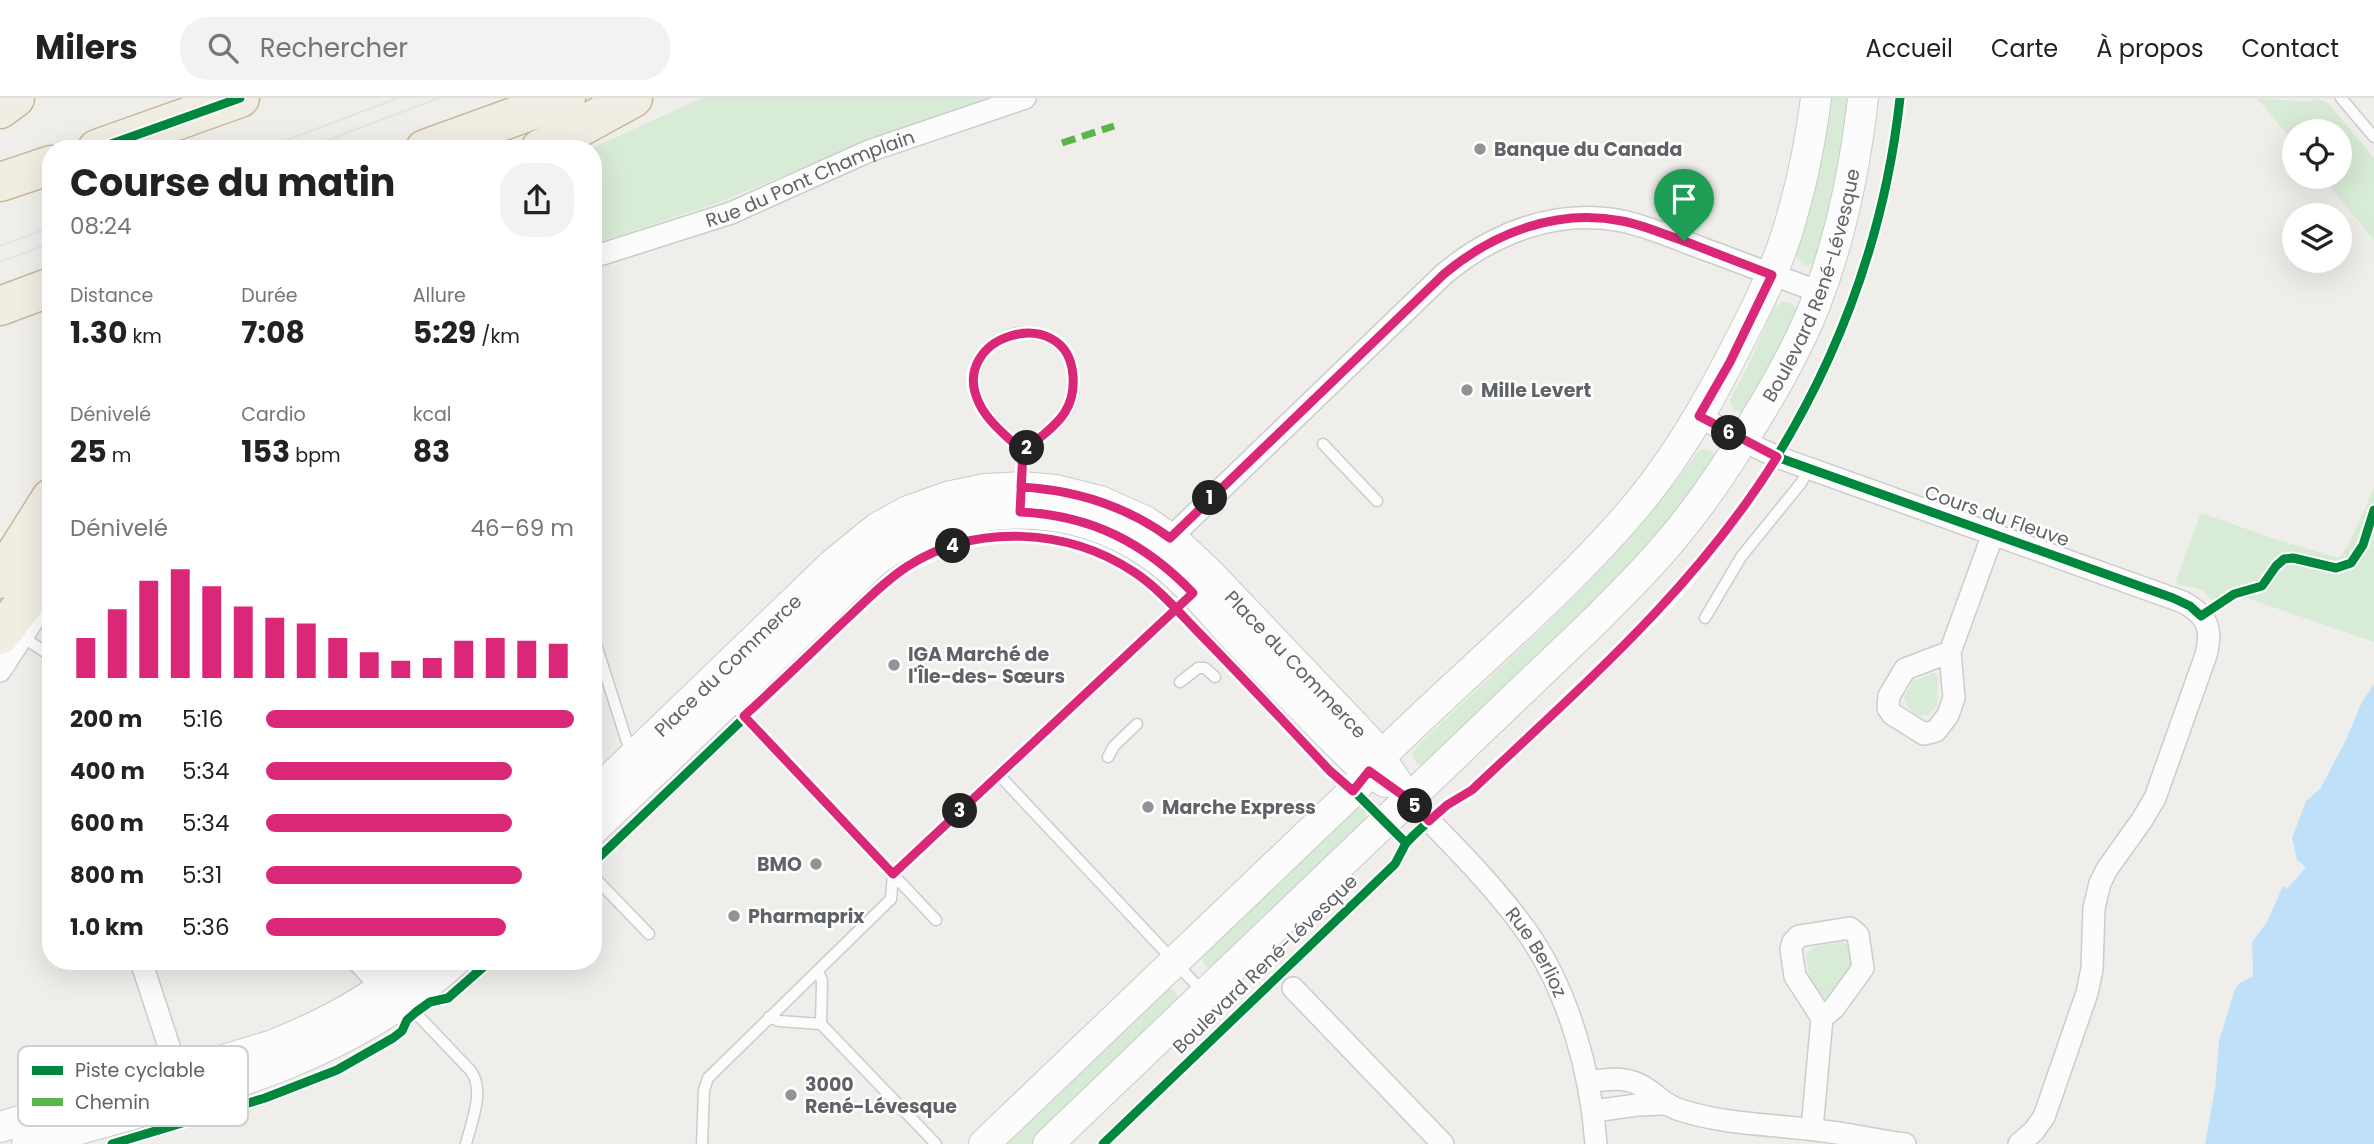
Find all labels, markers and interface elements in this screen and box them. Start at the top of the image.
search box [180,17,670,80]
text: Milers [35,24,138,71]
icon: search [204,29,242,67]
text: Rechercher [260,30,408,66]
text: Accueil [1866,32,1953,65]
text: Carte [1991,32,2058,65]
text: À propos [2096,32,2203,65]
text: Contact [2241,32,2339,65]
map controls [2282,119,2352,273]
button: locate [2282,119,2352,189]
street label: Rue du Pont Champlain [702,123,918,234]
place label: Banque du Canada [1494,136,1682,163]
marker: Banque du Canada [1472,141,1488,157]
text: Course du matin [70,156,395,209]
button: share [500,163,574,237]
street label: Boulevard René-Lévesque [1756,166,1866,407]
pin [1654,169,1714,241]
icon: arrive [1665,180,1703,218]
button: layers [2282,203,2352,273]
text: 08:24 [70,210,132,242]
text: Distance [70,282,153,309]
text: Durée [241,282,298,309]
text: Allure [413,282,466,309]
text: 1.30 [70,311,127,354]
text: 7:08 [241,311,305,354]
text: 5:29 [413,311,476,354]
text: km [127,323,162,350]
text: /km [476,323,520,350]
place label: Mille Levert [1481,377,1591,404]
marker: Mille Levert [1459,382,1475,398]
text: Dénivelé [70,401,151,428]
text: Cardio [241,401,306,428]
text: kcal [413,401,452,428]
pin: 6 [1712,416,1746,450]
text: 6 [1722,419,1735,446]
text: 25 [70,430,107,473]
text: 153 [241,430,290,473]
text: 83 [413,430,450,473]
pin: 2 [1010,430,1044,466]
text: 2 [1021,434,1032,461]
text: m [107,442,131,469]
text: bpm [290,442,341,469]
street label: Cours du Fleuve [1921,479,2073,553]
pin: 1 [1192,480,1228,516]
text: 1 [1206,484,1213,511]
text: Dénivelé [70,512,168,544]
text: 46–69 m [470,512,574,544]
pin: 4 [936,528,970,564]
text: 4 [946,532,959,559]
street label: Place du Commerce [1219,584,1373,744]
street label: Place du Commerce [648,588,807,743]
place label: IGA Marché de l'Île-des- Sœurs [908,641,1065,690]
marker: IGA Marché de l'Île-des- Sœurs [886,657,902,673]
text: 200 m [70,703,142,735]
text: 5:16 [182,703,223,735]
text: 400 m [70,755,145,787]
text: 5:34 [182,755,229,787]
pin: 5 [1398,788,1432,824]
text: 5 [1408,792,1421,819]
pin: 3 [942,794,978,828]
place label: Marche Express [1162,794,1316,821]
text: 3 [954,797,965,824]
marker: Marche Express [1140,799,1156,815]
text: 600 m [70,807,144,839]
text: 5:34 [182,807,229,839]
place label: BMO [757,851,802,878]
marker: BMO [808,856,824,872]
text: 800 m [70,859,144,891]
text: 5:31 [182,859,222,891]
street label: Boulevard René-Lévesque [1166,868,1364,1060]
street label: Rue Berlioz [1499,901,1574,1001]
place label: Pharmaprix [748,903,865,930]
marker: Pharmaprix [726,908,742,924]
text: 1.0 km [70,911,144,943]
text: 5:36 [182,911,230,943]
legend [18,1046,248,1126]
text: Piste cyclable [75,1057,205,1084]
place label: 3000 René-Lévesque [805,1071,957,1120]
marker: 3000 René-Lévesque [783,1087,799,1103]
text: Chemin [75,1089,150,1116]

